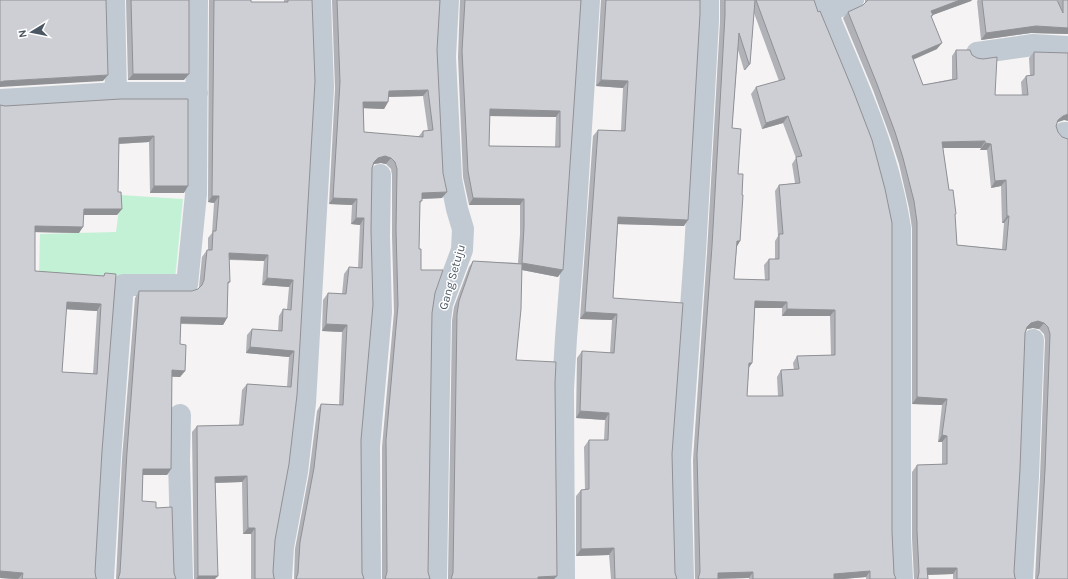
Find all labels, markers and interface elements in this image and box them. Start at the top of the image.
north arrow [12,12,52,52]
text: N [16,29,30,39]
street label: Gang Setuju [436,243,468,311]

